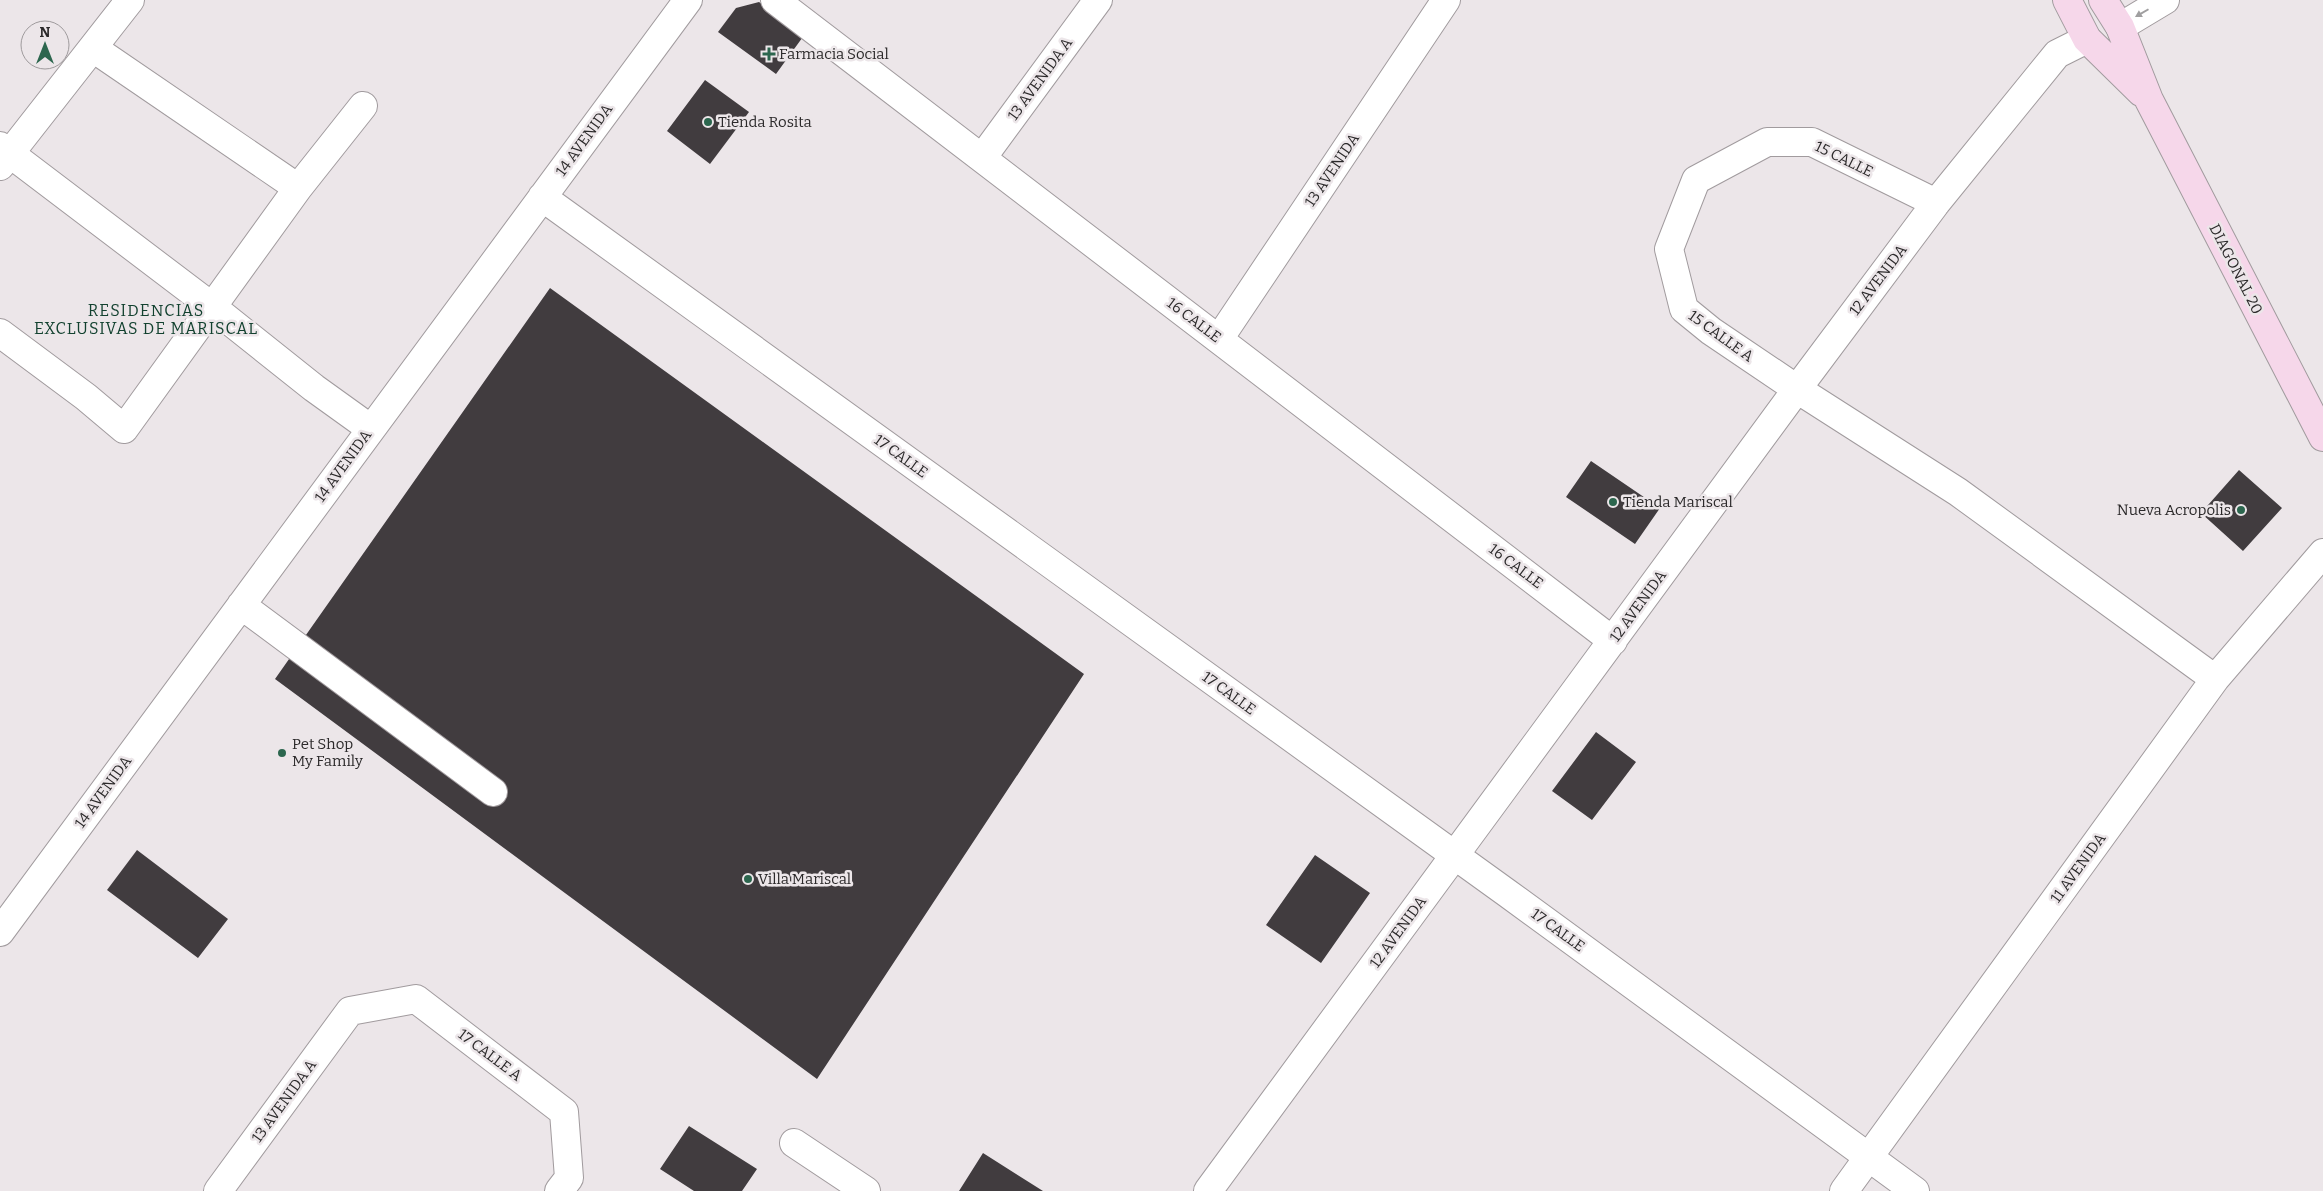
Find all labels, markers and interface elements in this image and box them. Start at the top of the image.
one-way arrow [2136,9,2149,18]
north arrow [20,20,70,70]
text: N [40,24,51,41]
street label: 13 AVENIDA A [1004,34,1076,124]
place label: Farmacia Social [779,45,889,63]
marker: Farmacia Social [763,48,775,60]
street label: 14 AVENIDA [552,100,616,180]
place label: Tienda Rosita [718,113,812,131]
marker: Tienda Rosita [702,116,714,128]
street label: 13 AVENIDA [1301,130,1363,210]
street label: 15 CALLE [1812,137,1876,181]
street label: DIAGONAL 20 [2206,221,2266,317]
street label: 12 AVENIDA [1846,241,1911,319]
street label: 16 CALLE [1163,294,1225,346]
district label: RESIDENCIAS EXCLUSIVAS DE MARISCAL [34,301,258,338]
street label: 15 CALLE A [1685,306,1757,366]
street label: 14 AVENIDA [311,426,375,506]
street label: 17 CALLE [871,431,931,481]
place label: Tienda Mariscal [1623,493,1733,511]
marker: Tienda Mariscal [1607,496,1619,508]
place label: Nueva Acropolis [2117,501,2231,519]
marker: Nueva Acropolis [2235,504,2247,516]
street label: 16 CALLE [1485,540,1547,592]
street label: 12 AVENIDA [1606,566,1670,645]
street label: 17 CALLE [1199,668,1259,718]
place label: Pet Shop My Family [292,735,363,770]
marker: Pet Shop My Family [276,747,288,759]
street label: 14 AVENIDA [71,752,135,832]
street label: 11 AVENIDA [2047,829,2110,906]
place label: Villa Mariscal [758,870,851,888]
marker: Villa Mariscal [742,873,754,885]
street label: 12 AVENIDA [1366,892,1430,971]
street label: 17 CALLE [1528,905,1588,955]
street label: 17 CALLE A [454,1025,526,1085]
street label: 13 AVENIDA A [248,1056,320,1146]

